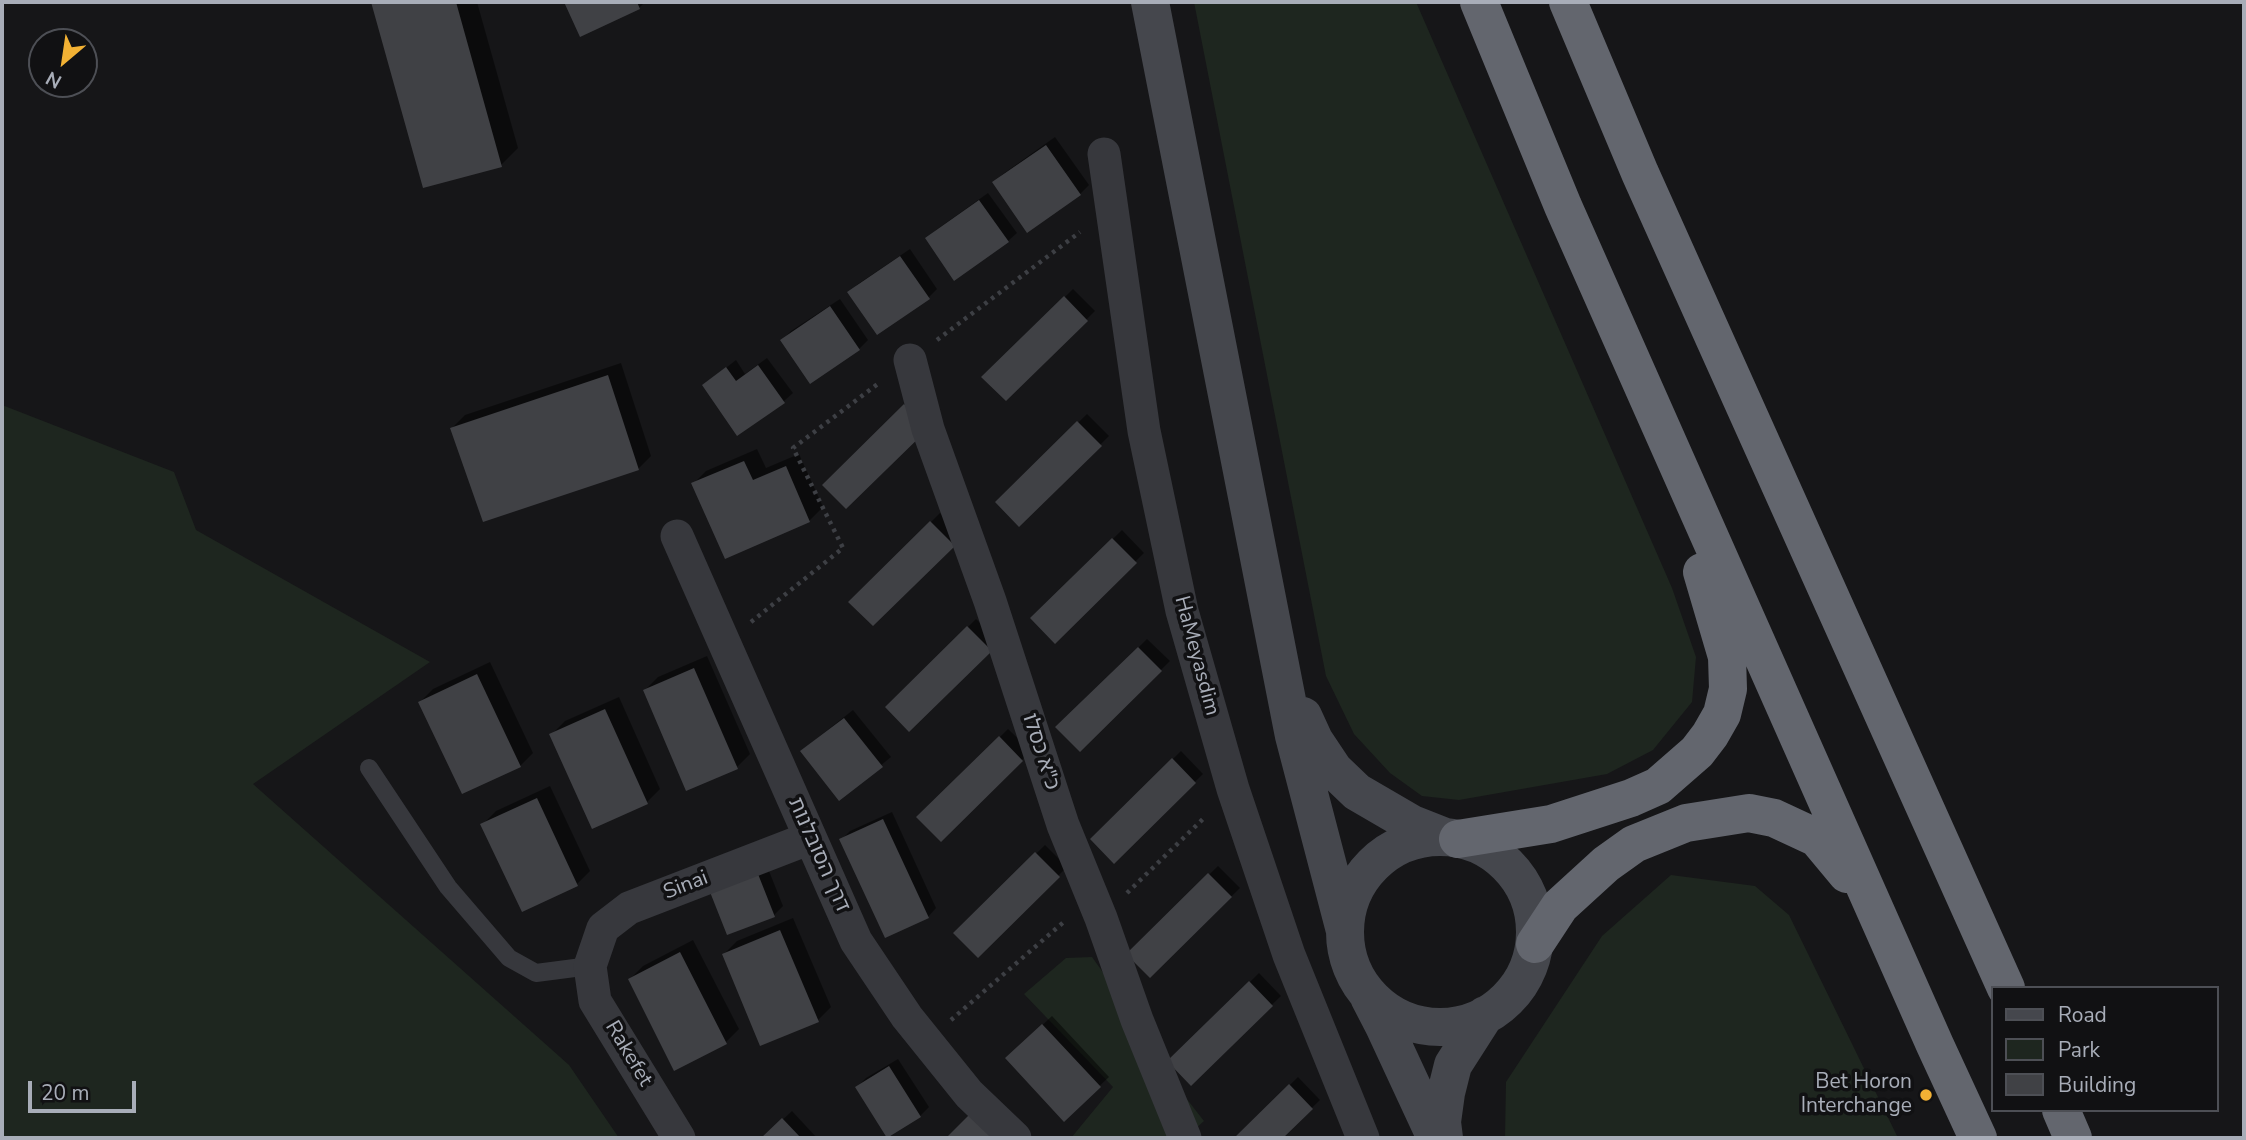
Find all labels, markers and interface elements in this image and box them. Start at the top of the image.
north arrow [28,28,98,98]
text: N [41,65,66,94]
street label: HaMeyasdim [1168,593,1224,719]
street label: כ"א כסלו [1016,711,1064,793]
street label: דרך הסובלנות [782,794,854,916]
street label: Sinai [660,866,712,906]
legend [1990,986,2218,1112]
text: Road [2058,1001,2107,1029]
street label: Rakefet [599,1017,657,1091]
text: Park [2058,1036,2100,1064]
scale bar [32,1066,140,1110]
place label: Bet Horon Interchange [1801,1070,1912,1120]
text: Building [2058,1071,2136,1099]
text: 20 m [41,1079,90,1107]
marker: Bet Horon Interchange [1918,1087,1934,1103]

